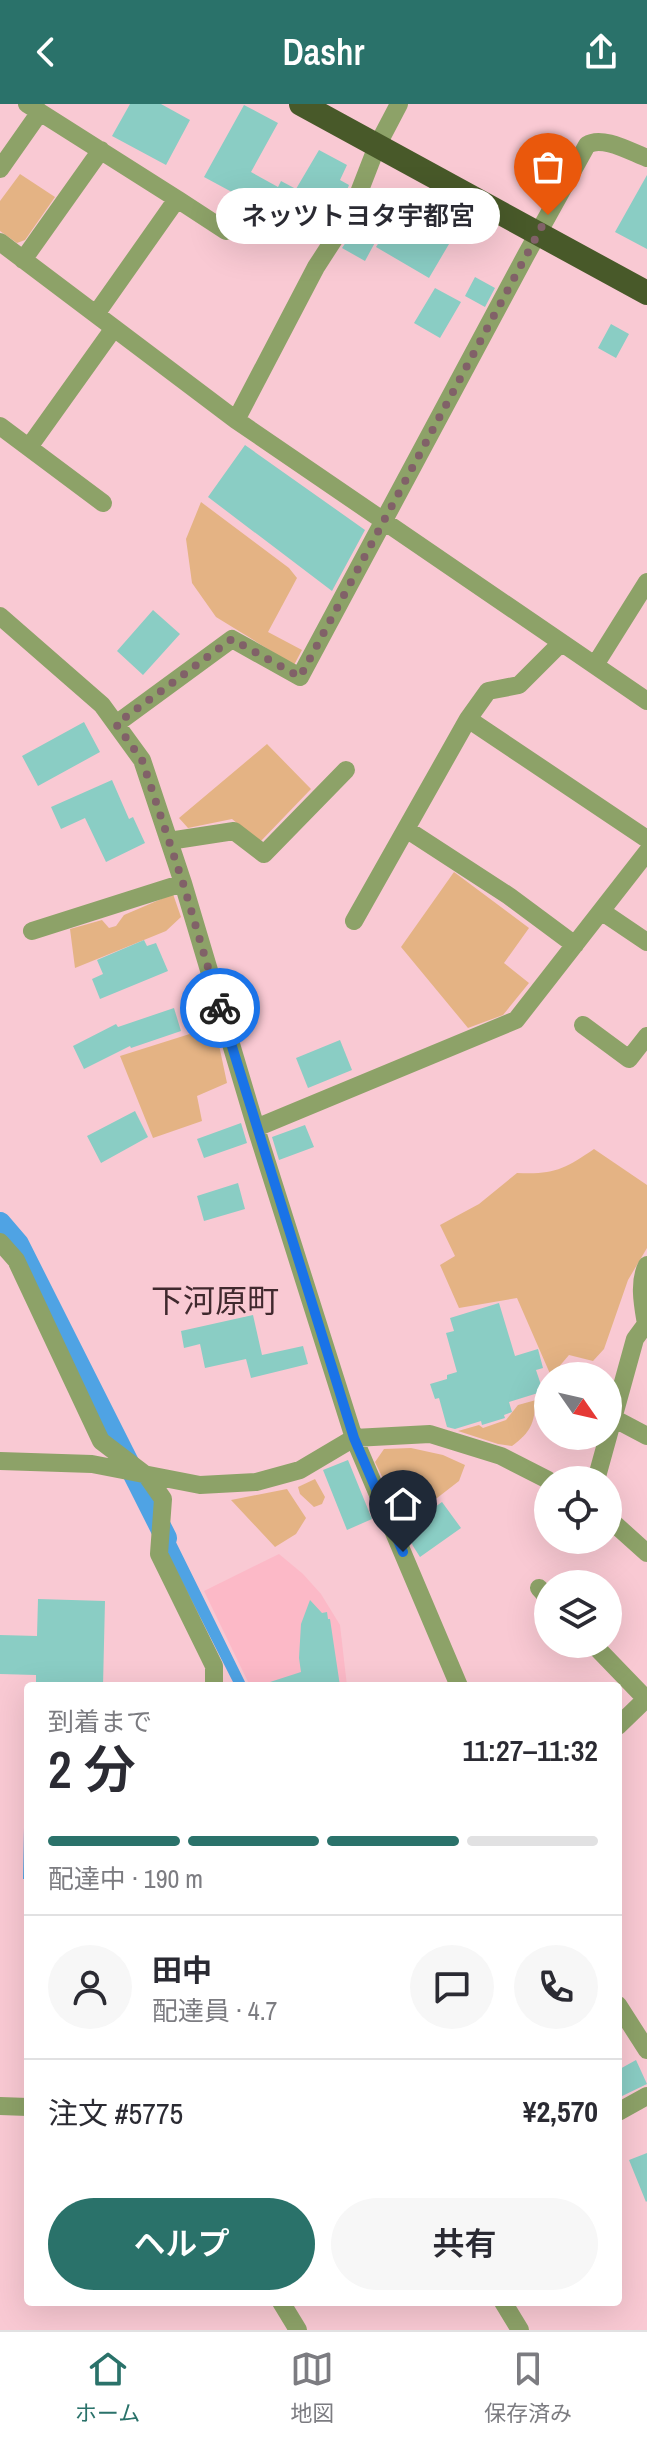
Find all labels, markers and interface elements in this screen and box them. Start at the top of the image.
text: Dashr [283,28,364,76]
icon: back [24,30,68,74]
icon: share [579,30,623,74]
pin [514,133,582,215]
icon: bag [526,145,570,189]
callout: ネッツトヨタ宇都宮 [216,187,500,243]
text: ネッツトヨタ宇都宮 [241,198,475,233]
courier [180,968,260,1048]
icon: bike [198,986,242,1030]
district label: 下河原町 [151,1279,279,1322]
north arrow [534,1362,622,1450]
map controls [534,1362,622,1658]
button: locate [534,1466,622,1554]
pin [369,1470,437,1552]
icon: home [381,1482,425,1526]
button: layers [534,1570,622,1658]
text: 到着まで [48,1704,152,1739]
text: 11:27–11:32 [462,1730,598,1770]
text: 2 分 [48,1734,136,1804]
text: 配達中 · 190 m [48,1861,203,1896]
button: person [48,1945,132,2029]
button: chat [410,1945,494,2029]
button: phone [514,1945,598,2029]
text: 田中 [152,1950,212,1990]
text: 配達員 · 4.7 [152,1993,277,2028]
text: ¥2,570 [523,2091,598,2131]
text: 注文 #5775 [48,2093,183,2133]
button: ヘルプ [48,2198,315,2290]
button: 共有 [331,2198,598,2290]
tab: ホーム [75,2347,140,2428]
tab: 地図 [290,2347,334,2428]
tab: 保存済み [484,2347,572,2428]

